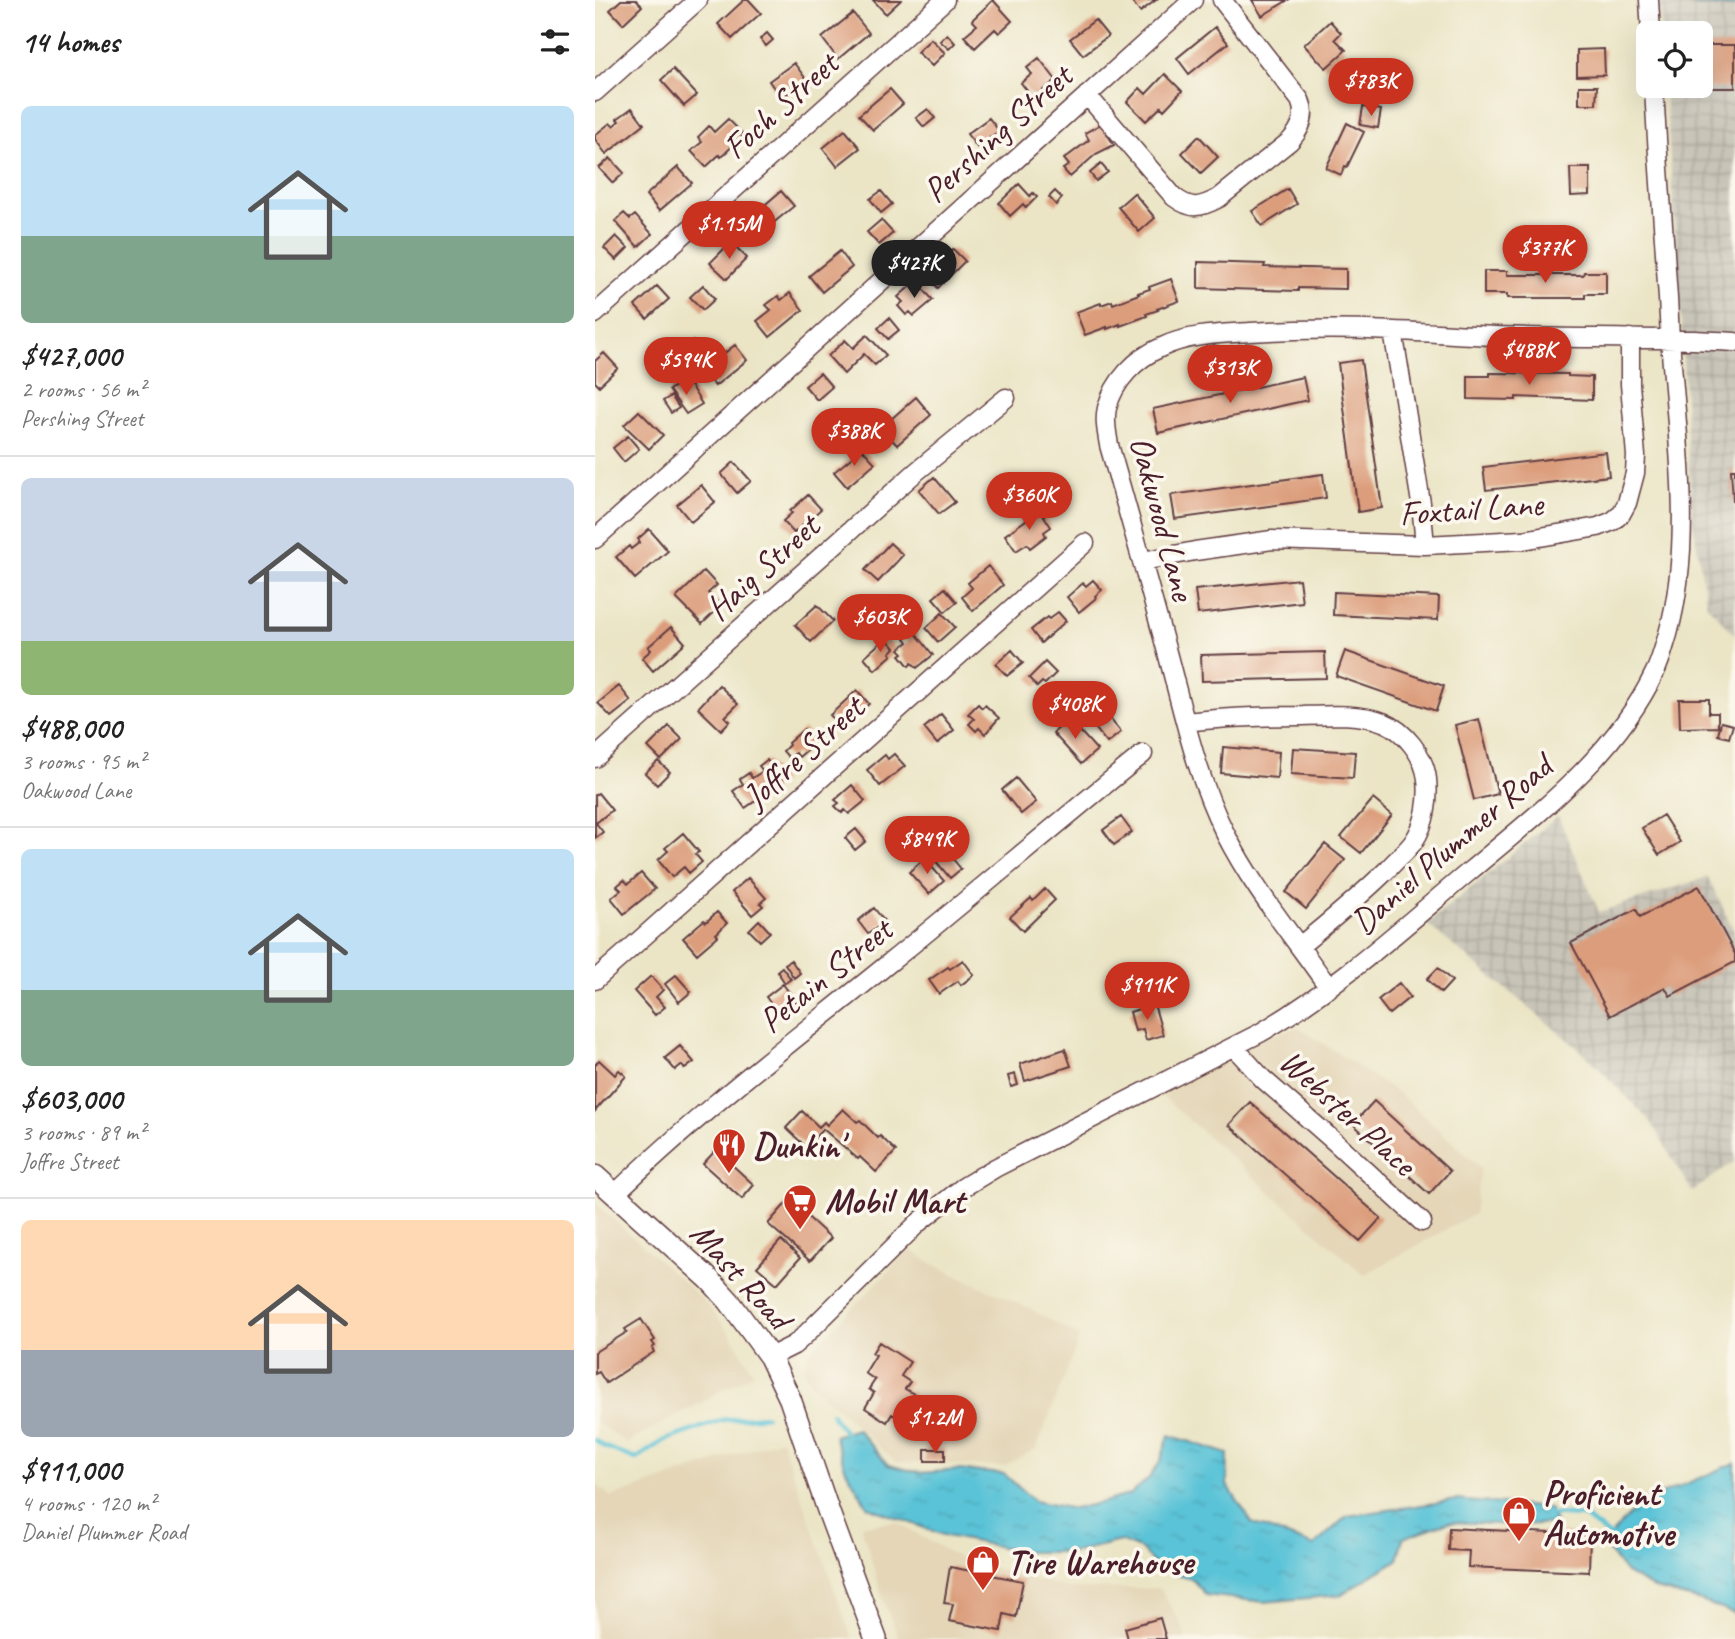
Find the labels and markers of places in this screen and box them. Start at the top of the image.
pin: $783K [1322,58,1420,118]
pin: $1.15M [672,202,786,261]
pin: $377K [1496,226,1594,285]
pin: $427K [865,240,963,300]
pin: $488K [1480,328,1578,387]
pin: $594K [637,338,735,397]
pin: $313K [1181,346,1279,405]
pin: $388K [805,408,903,468]
pin: $360K [980,472,1078,532]
pin: $603K [831,594,929,654]
pin: $408K [1026,682,1124,741]
pin: $849K [878,816,976,876]
pin: $911K [1098,962,1196,1022]
place label: Dunkin' [753,1123,850,1168]
restaurant icon: Dunkin' [710,1126,748,1175]
place label: Mobil Mart [825,1179,968,1224]
supermarket icon: Mobil Mart [781,1182,819,1231]
pin: $1.2M [886,1396,984,1455]
place label: Proficient Automotive [1543,1471,1676,1556]
shop icon: Proficient Automotive [1500,1494,1538,1543]
place label: Tire Warehouse [1007,1540,1196,1585]
shop icon: Tire Warehouse [964,1543,1002,1592]

